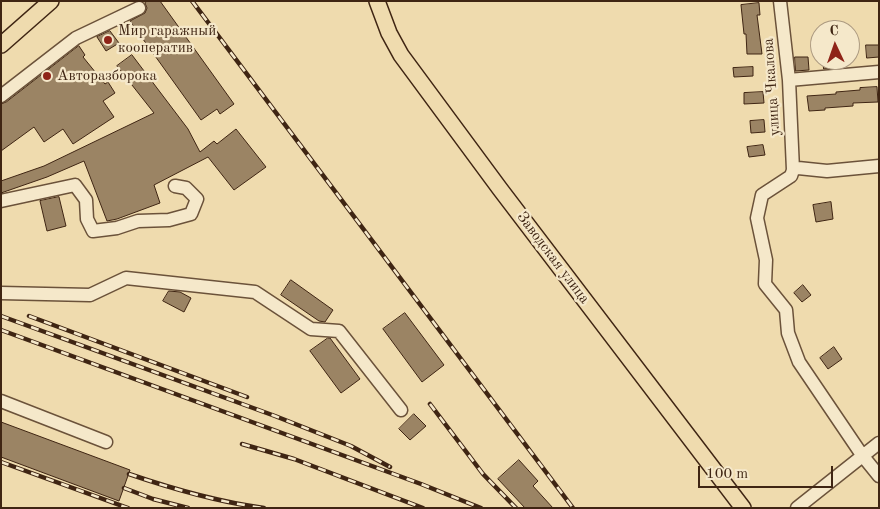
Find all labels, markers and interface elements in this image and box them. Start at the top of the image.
north arrow [810,20,860,70]
place label: Мир гаражный кооператив [118,22,216,57]
text: С [829,24,839,38]
marker: Мир гаражный кооператив [102,34,114,46]
street label: улица Чкалова [760,37,784,137]
place label: Авторазборока [57,67,157,85]
marker: Авторазборока [41,70,53,82]
street label: Заводская улица [513,209,593,307]
scale bar [700,456,835,488]
text: 100 m [706,467,748,482]

